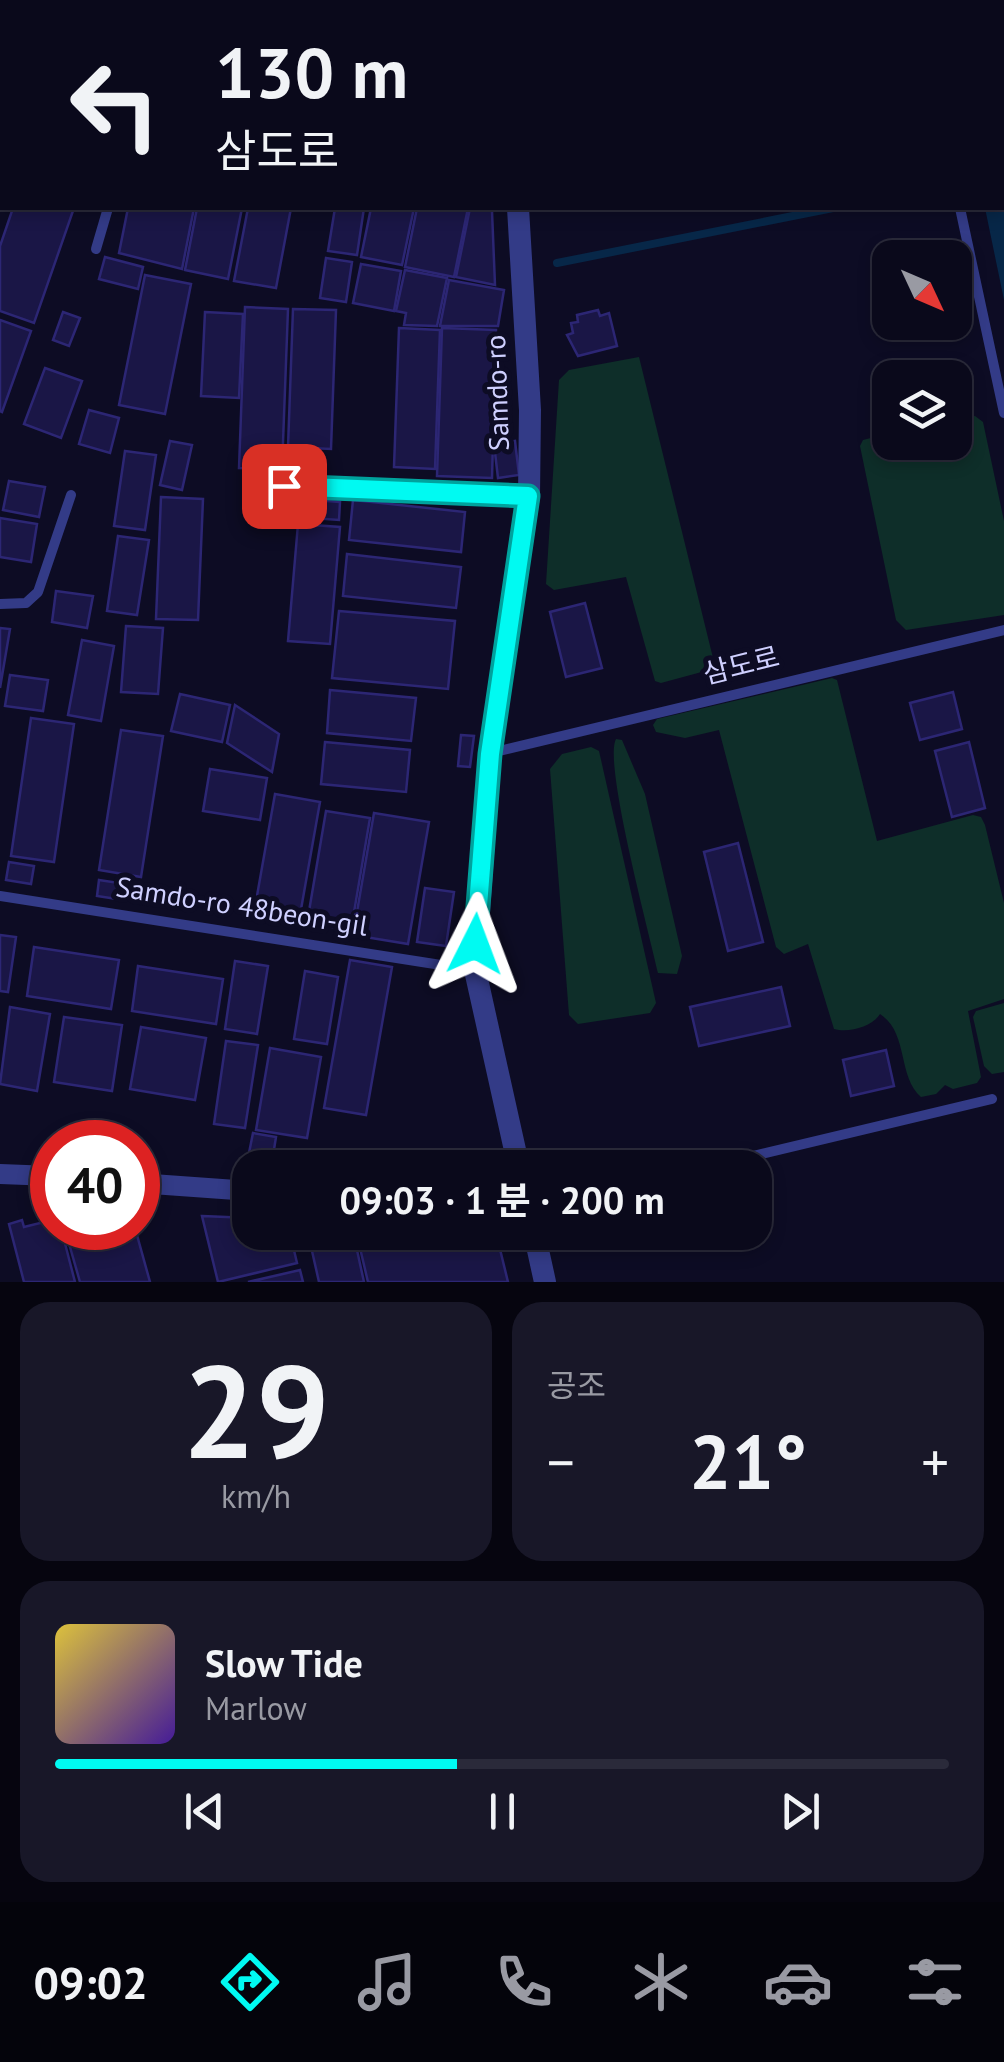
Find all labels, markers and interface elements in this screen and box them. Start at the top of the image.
text: 130 m [215,27,408,117]
icon: left [50,40,180,170]
text: 삼도로 [215,121,339,179]
north arrow [872,240,972,340]
map controls [872,240,972,460]
street label: Samdo-ro [476,334,517,452]
button: layers [872,360,972,460]
pin [242,444,327,529]
icon: arrive [257,459,312,514]
street label: 삼도로 [699,637,783,692]
street label: Samdo-ro 48beon-gil [114,867,371,944]
position arrow [423,892,527,996]
speed limit sign: 40 [30,1120,160,1250]
text: 09:03 · 1 분 · 200 m [339,1175,665,1224]
text: 29 [182,1326,330,1494]
text: 공조 [547,1364,606,1406]
text: 21° [689,1413,807,1510]
text: − [547,1426,575,1497]
text: + [921,1426,949,1497]
text: km/h [221,1475,291,1517]
text: Slow Tide [205,1638,363,1687]
text: Marlow [205,1687,307,1729]
icon: previous [177,1784,232,1839]
icon: pause [475,1784,530,1839]
icon: next [773,1784,828,1839]
icon: directions [215,1947,285,2017]
icon: music [352,1947,422,2017]
icon: phone [489,1947,559,2017]
icon: climate [626,1947,696,2017]
icon: car [763,1947,833,2017]
icon: filters [900,1947,970,2017]
text: 09:02 [34,1953,148,2011]

